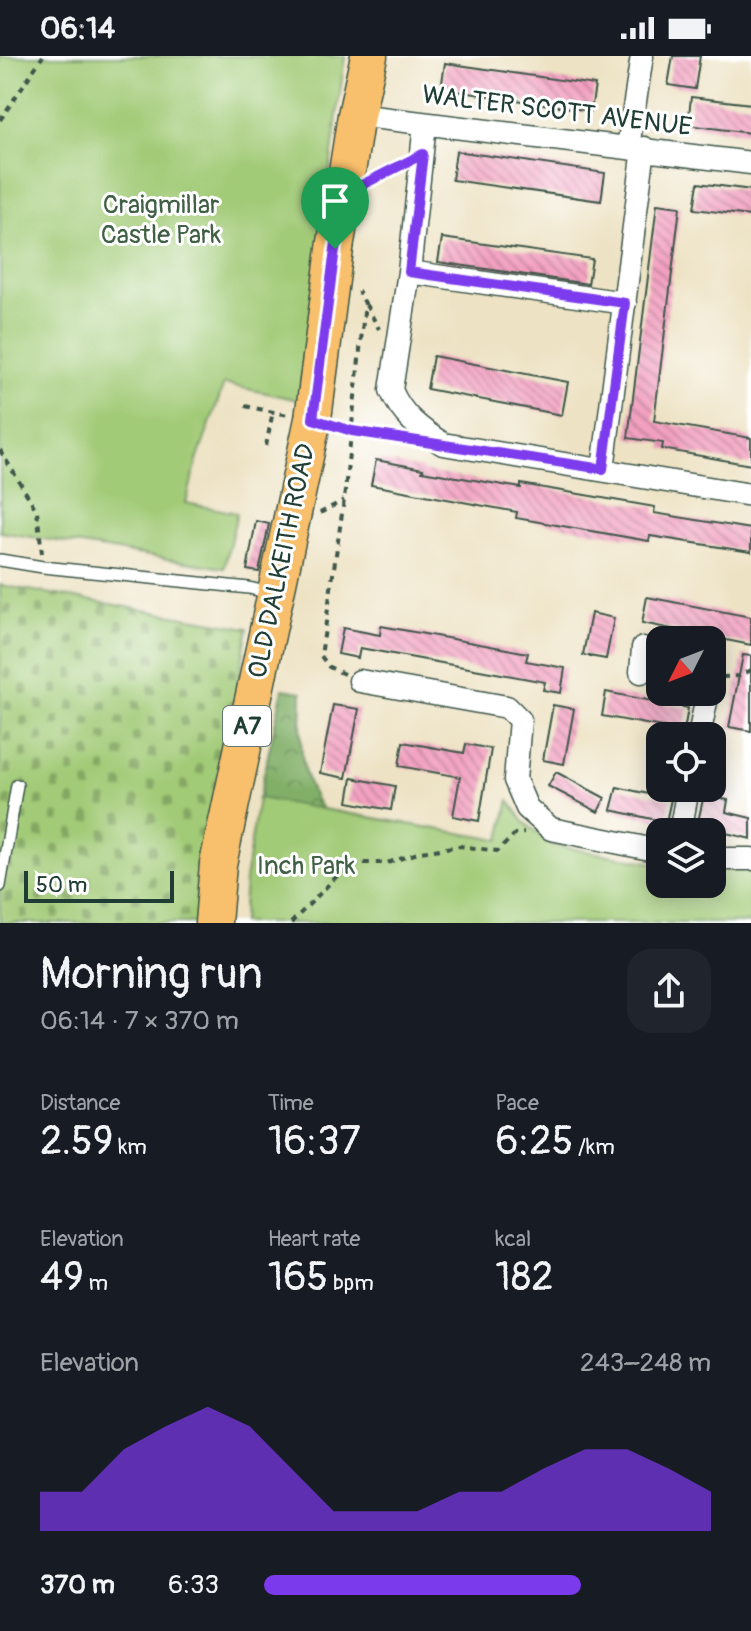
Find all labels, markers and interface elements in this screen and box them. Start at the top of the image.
text: 06:14 [40,10,115,47]
street label: WALTER SCOTT AVENUE [420,79,694,143]
pin [301,167,369,249]
icon: arrive [313,179,357,223]
park label: Craigmillar Castle Park [101,189,221,251]
street label: OLD DALKEITH ROAD [242,441,322,681]
north arrow [646,626,726,706]
map controls [646,626,726,898]
road number: A7 [223,706,271,746]
button: locate [646,722,726,802]
button: layers [646,818,726,898]
park label: Inch Park [257,850,355,882]
scale bar [24,867,174,903]
text: 50 m [36,871,87,899]
text: Morning run [40,947,263,1002]
button: share [627,949,711,1033]
text: 06:14 · 7 × 370 m [40,1005,239,1037]
text: Distance [40,1089,120,1117]
text: Time [268,1089,314,1117]
text: Pace [495,1089,539,1117]
text: 2.59 [40,1117,113,1166]
text: 16:37 [268,1117,361,1166]
text: 6:25 [495,1117,573,1166]
text: km [113,1133,147,1161]
text: /km [573,1133,615,1161]
text: Elevation [40,1225,124,1253]
text: Heart rate [268,1225,360,1253]
text: kcal [495,1225,531,1253]
text: 49 [40,1253,84,1302]
text: 165 [268,1253,328,1302]
text: 182 [495,1253,554,1302]
text: m [84,1269,108,1297]
text: bpm [328,1269,374,1297]
text: Elevation [40,1347,139,1379]
text: 243–248 m [580,1347,711,1379]
text: 370 m [40,1569,115,1601]
text: 6:33 [168,1569,219,1601]

